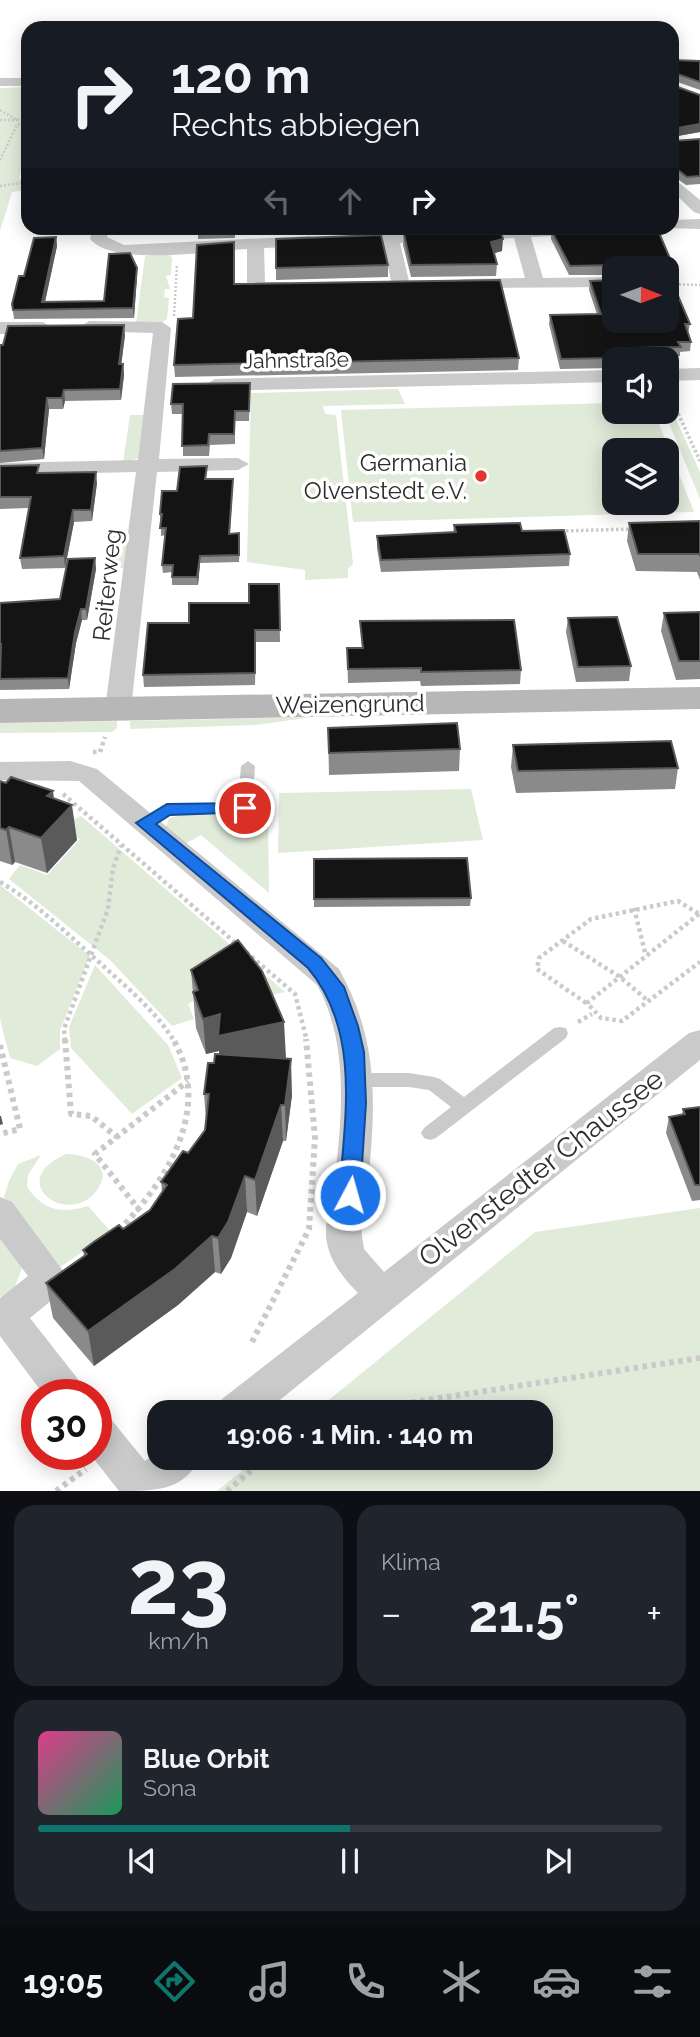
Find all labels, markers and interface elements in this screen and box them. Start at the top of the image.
text: 120 m [171,47,310,104]
icon: right [56,49,147,140]
text: Rechts abbiegen [171,106,420,143]
icon: left [258,182,296,220]
icon: ahead [331,182,369,220]
icon: right [404,182,442,220]
north arrow [602,256,679,332]
map controls [602,256,679,515]
street label: Jahnstraße [243,347,349,373]
button: sound [602,347,679,424]
button: layers [602,438,679,515]
place label: Germania Olvenstedt e.V. [304,448,467,505]
marker: Germania Olvenstedt e.V. [473,468,489,484]
street label: Reiterweg [87,527,127,643]
street label: Weizengrund [275,688,425,720]
pin [215,778,275,838]
icon: arrive [226,789,264,827]
street label: Olvenstedter Chaussee [412,1062,670,1274]
position arrow [313,1158,387,1232]
speed limit sign: 30 [21,1379,112,1470]
text: 19:06 · 1 Min. · 140 m [227,1420,473,1450]
text: 23 [127,1528,230,1635]
text: Klima [381,1548,441,1575]
text: 21.5° [469,1583,579,1644]
text: − [381,1591,401,1636]
text: + [646,1591,662,1636]
text: km/h [148,1627,209,1654]
text: Blue Orbit [143,1744,270,1774]
text: Sona [143,1774,197,1801]
icon: previous [123,1842,161,1880]
icon: pause [331,1842,369,1880]
icon: next [539,1842,577,1880]
icon: directions [150,1957,199,2006]
icon: music [245,1957,294,2006]
icon: phone [341,1957,390,2006]
icon: climate [437,1957,486,2006]
icon: car [532,1957,581,2006]
icon: filters [628,1957,677,2006]
text: 19:05 [23,1963,103,2000]

